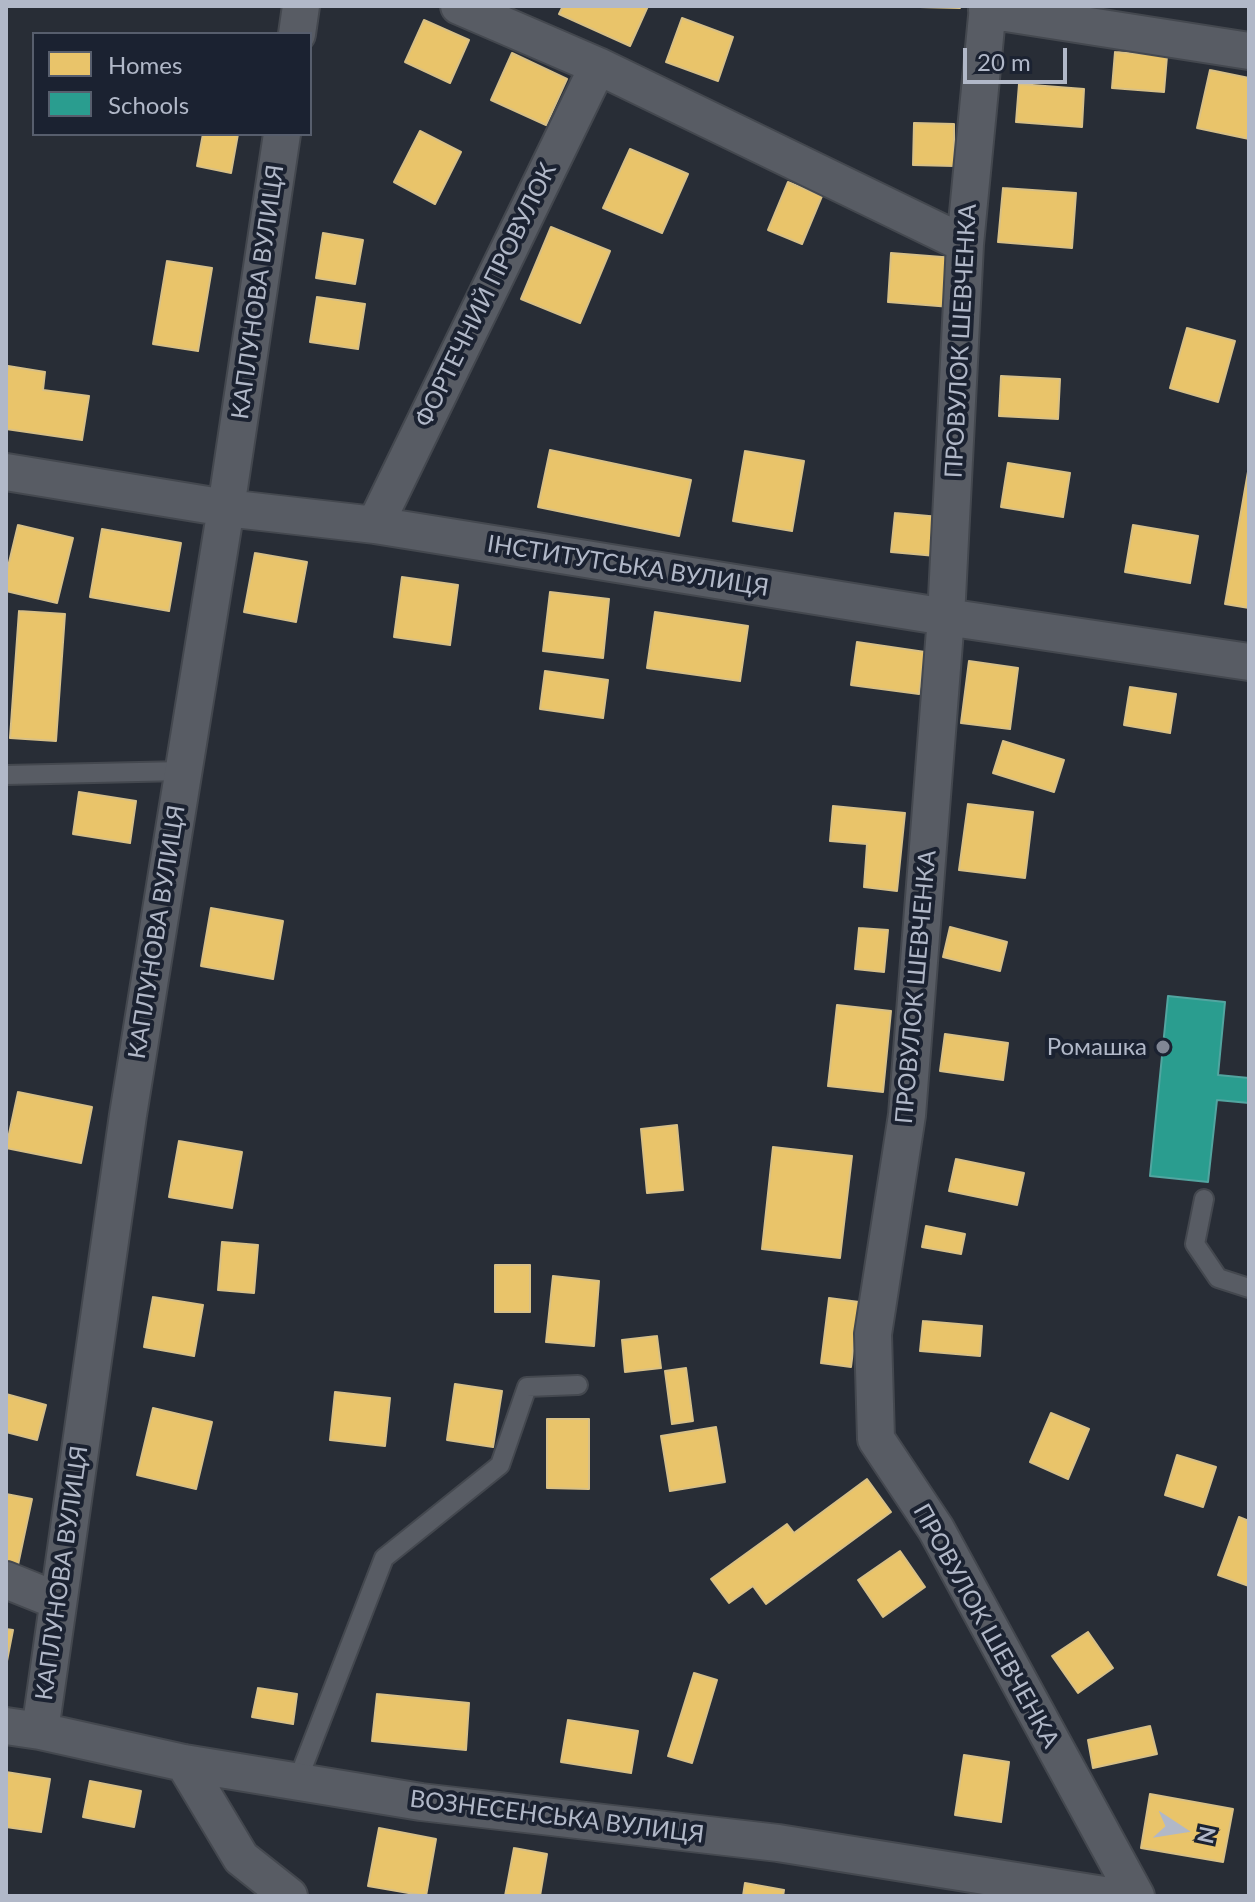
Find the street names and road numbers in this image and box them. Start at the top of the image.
street label: ФОРТЕЧНИЙ ПРОВУЛОК [409,158,563,432]
street label: КАПЛУНОВА ВУЛИЦЯ [226,163,290,421]
street label: ПРОВУЛОК ШЕВЧЕНКА [939,203,983,479]
street label: ІНСТИТУТСЬКА ВУЛИЦЯ [485,530,771,602]
street label: КАПЛУНОВА ВУЛИЦЯ [123,803,191,1061]
street label: ПРОВУЛОК ШЕВЧЕНКА [890,849,942,1125]
street label: КАПЛУНОВА ВУЛИЦЯ [30,1444,94,1702]
street label: ПРОВУЛОК ШЕВЧЕНКА [907,1499,1065,1753]
street label: ВОЗНЕСЕНСЬКА ВУЛИЦЯ [408,1785,706,1849]

